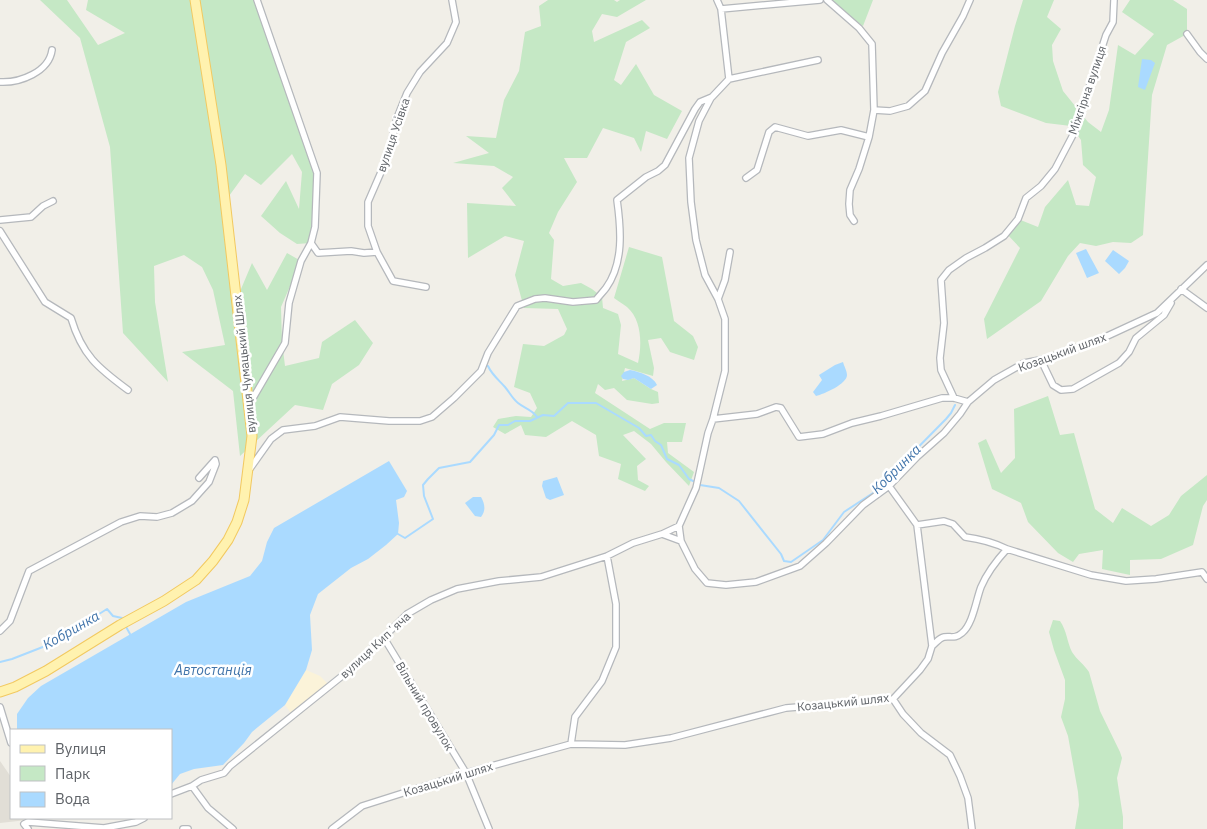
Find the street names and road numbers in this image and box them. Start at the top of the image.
street label: Міжгірна вулиця [1065,43,1109,137]
street label: вулиця Усівка [373,95,413,174]
street label: вулиця Чумацький Шлях [229,294,259,434]
street label: Козацький шлях [1016,329,1108,375]
street label: вулиця Кипʼяча [337,608,414,681]
street label: Вільний провулок [393,659,458,753]
street label: Козацький шлях [796,690,890,714]
street label: Козацький шлях [402,758,494,800]

